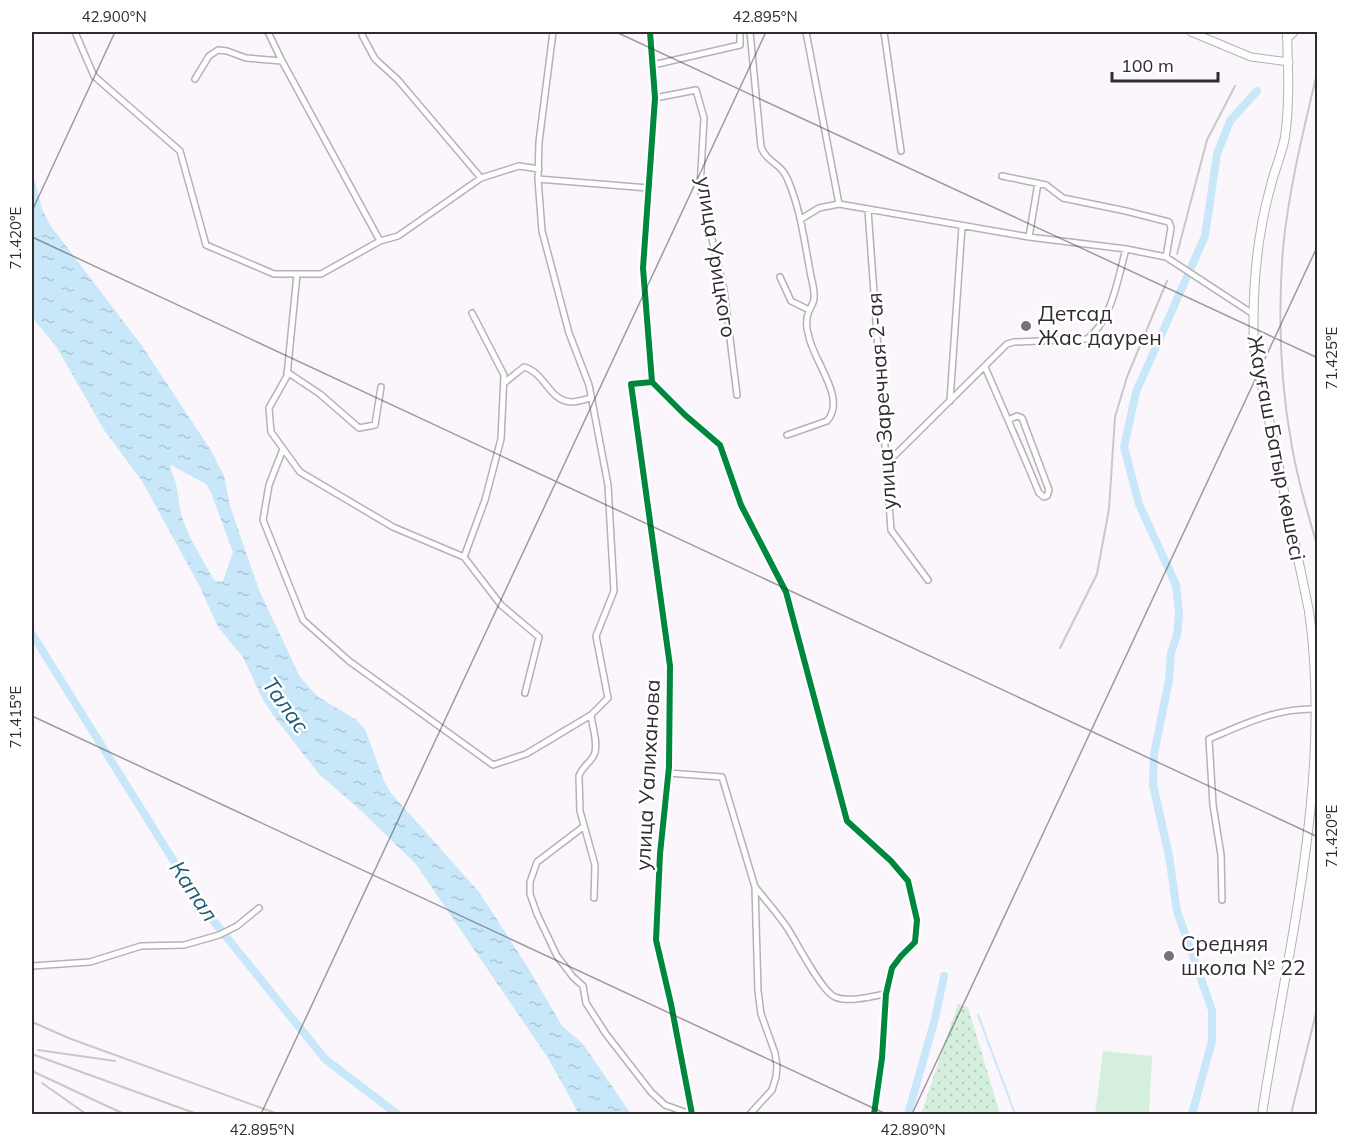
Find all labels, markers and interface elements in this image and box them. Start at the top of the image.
text: 42.900°N [81,7,147,26]
text: 42.895°N [732,7,798,26]
scale bar [1112,45,1218,83]
text: 100 m [1121,54,1174,77]
street label: улица Урицкого [691,174,743,339]
text: 71.420°E [6,206,25,269]
street label: улица Заречная 2-ая [860,292,902,511]
place label: Детсад Жас даурен [1038,300,1162,350]
marker: Детсад Жас даурен [1019,319,1033,333]
text: 71.425°E [1322,326,1341,389]
street label: Жауғаш Батыр көшесі [1242,333,1312,563]
water label: Талас [256,671,316,739]
street label: улица Уалиханова [629,679,665,871]
text: 71.415°E [6,685,25,748]
text: 71.420°E [1322,804,1341,867]
water label: Капал [164,855,224,927]
place label: Средняя школа № 22 [1181,930,1306,980]
marker: Средняя школа № 22 [1162,949,1176,963]
text: 42.895°N [229,1120,295,1139]
text: 42.890°N [880,1120,946,1139]

